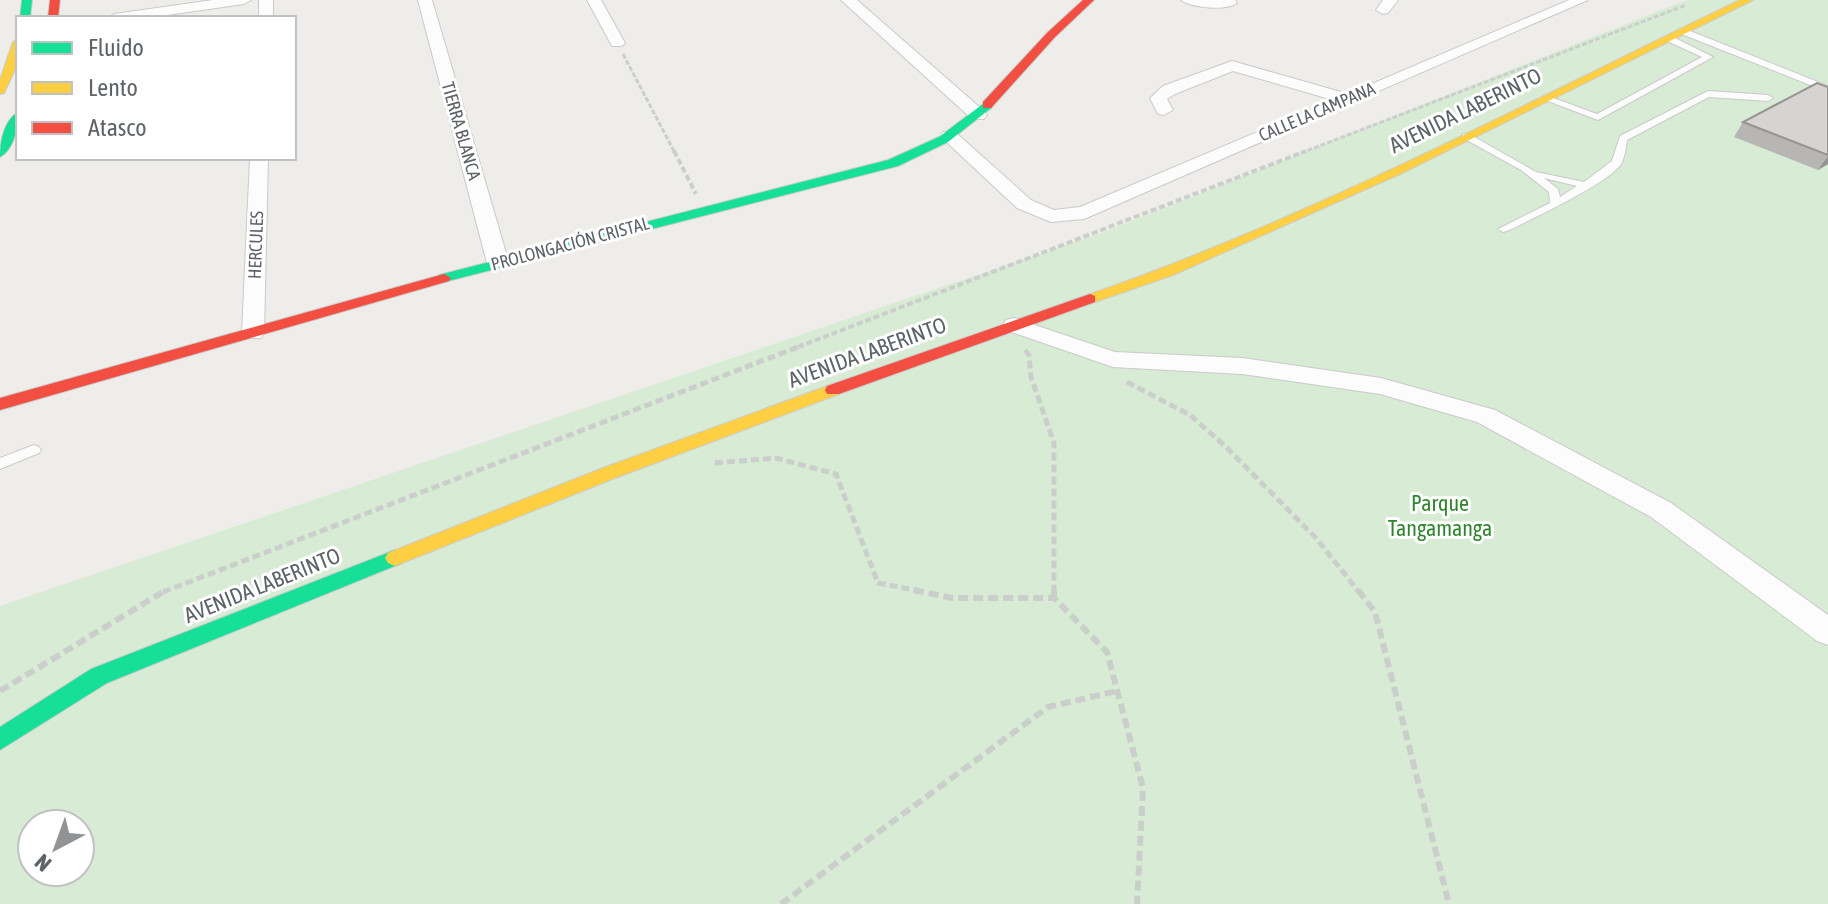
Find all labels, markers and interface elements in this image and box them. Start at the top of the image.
legend [16,16,296,160]
text: Fluido [88,34,144,61]
street label: AVENIDA LABERINTO [1385,62,1545,158]
text: Lento [88,74,138,101]
street label: CALLE LA CAMPANA [1255,77,1378,146]
street label: TIERRA BLANCA [437,79,486,183]
text: Atasco [88,114,146,141]
street label: HERCULES [244,210,267,279]
street label: PROLONGACIÓN CRISTAL [489,212,651,275]
street label: AVENIDA LABERINTO [785,311,949,393]
park label: Parque Tangamanga [1388,490,1492,541]
street label: AVENIDA LABERINTO [180,542,344,628]
north arrow [16,808,96,888]
text: N [29,849,56,877]

